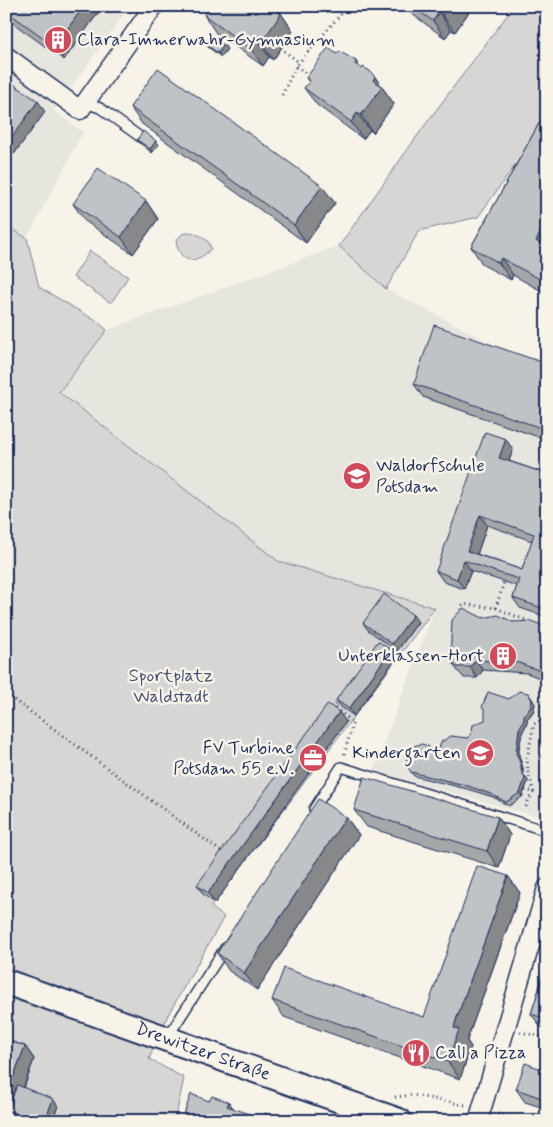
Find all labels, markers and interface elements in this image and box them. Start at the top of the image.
building icon: Clara-Immerwahr-Gymnasium [43,25,73,55]
place label: Clara-Immerwahr-Gymnasium [77,28,335,52]
place label: Waldorfschule Potsdam [376,454,485,499]
school or university icon: Waldorfschule Potsdam [342,461,372,491]
building icon: Unterklassen-Hort [488,641,518,671]
place label: Unterklassen-Hort [338,644,484,668]
park label: Sportplatz Waldstadt [129,664,214,709]
place label: FV Turbine Potsdam 55 e.V. [173,736,294,781]
school or university icon: Kindergarten [465,738,495,768]
place label: Kindergarten [352,741,461,767]
office icon: FV Turbine Potsdam 55 e.V. [298,743,328,773]
street label: Drewitzer Straße [132,1017,274,1087]
restaurant icon: Call a Pizza [401,1038,431,1068]
place label: Call a Pizza [435,1041,526,1065]

